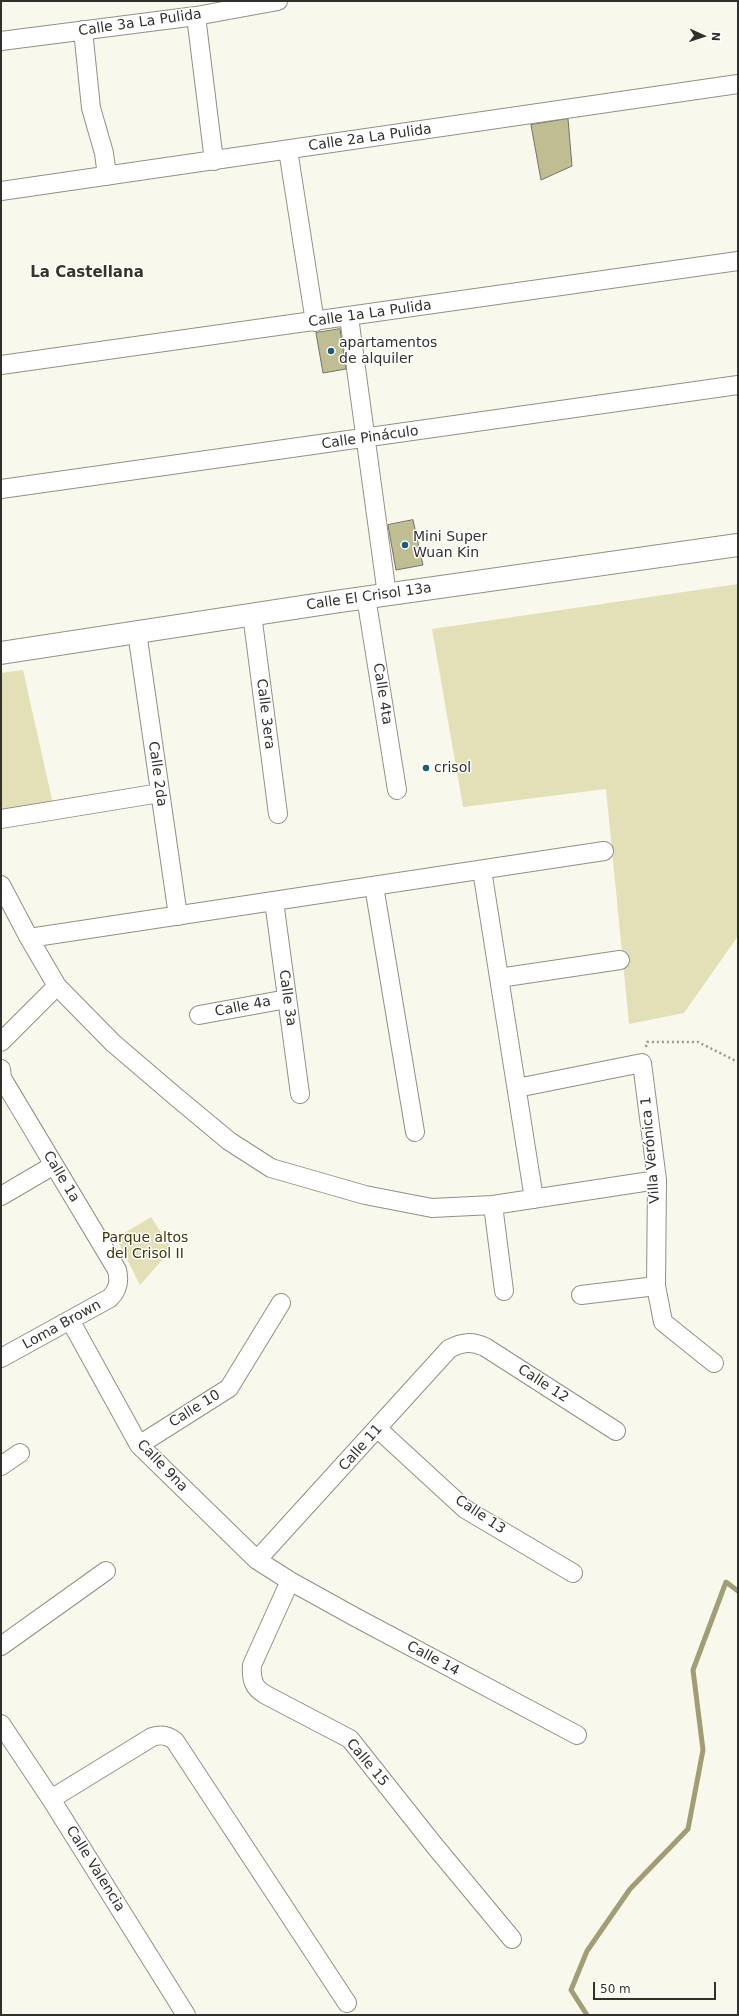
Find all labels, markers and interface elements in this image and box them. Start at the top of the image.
street label: Calle 3a La Pulida [77,6,203,40]
north arrow [683,16,723,56]
text: N [709,32,722,42]
street label: Calle 2a La Pulida [307,121,433,155]
district label: La Castellana [30,264,144,282]
street label: Calle 1a La Pulida [307,297,433,331]
place label: apartamentos de alquiler [339,335,437,368]
marker: apartamentos de alquiler [326,346,336,356]
street label: Calle Pináculo [320,423,420,453]
place label: Mini Super Wuan Kin [413,529,487,562]
marker: Mini Super Wuan Kin [400,540,410,550]
street label: Calle El Crisol 13a [305,580,433,614]
street label: Calle 4ta [369,662,395,726]
street label: Calle 3era [252,678,278,750]
street label: Calle 2da [144,740,170,808]
place label: crisol [434,760,471,776]
marker: crisol [421,763,431,773]
street label: Calle 3a [275,969,299,1027]
street label: Calle 4a [214,993,272,1021]
street label: Villa Verónica 1 [638,1096,664,1204]
street label: Calle 1a [39,1148,83,1206]
park label: Parque altos del Crisol II [102,1230,188,1262]
street label: Loma Brown [20,1297,104,1353]
street label: Calle 12 [515,1361,571,1407]
street label: Calle 10 [166,1387,224,1431]
street label: Calle 11 [336,1421,386,1475]
street label: Calle 9na [133,1437,191,1495]
street label: Calle 13 [452,1492,508,1538]
street label: Calle 14 [404,1638,462,1680]
street label: Calle 15 [342,1736,392,1790]
street label: Calle Valencia [62,1823,128,1915]
scale bar [595,1974,718,2000]
text: 50 m [600,1982,631,1996]

